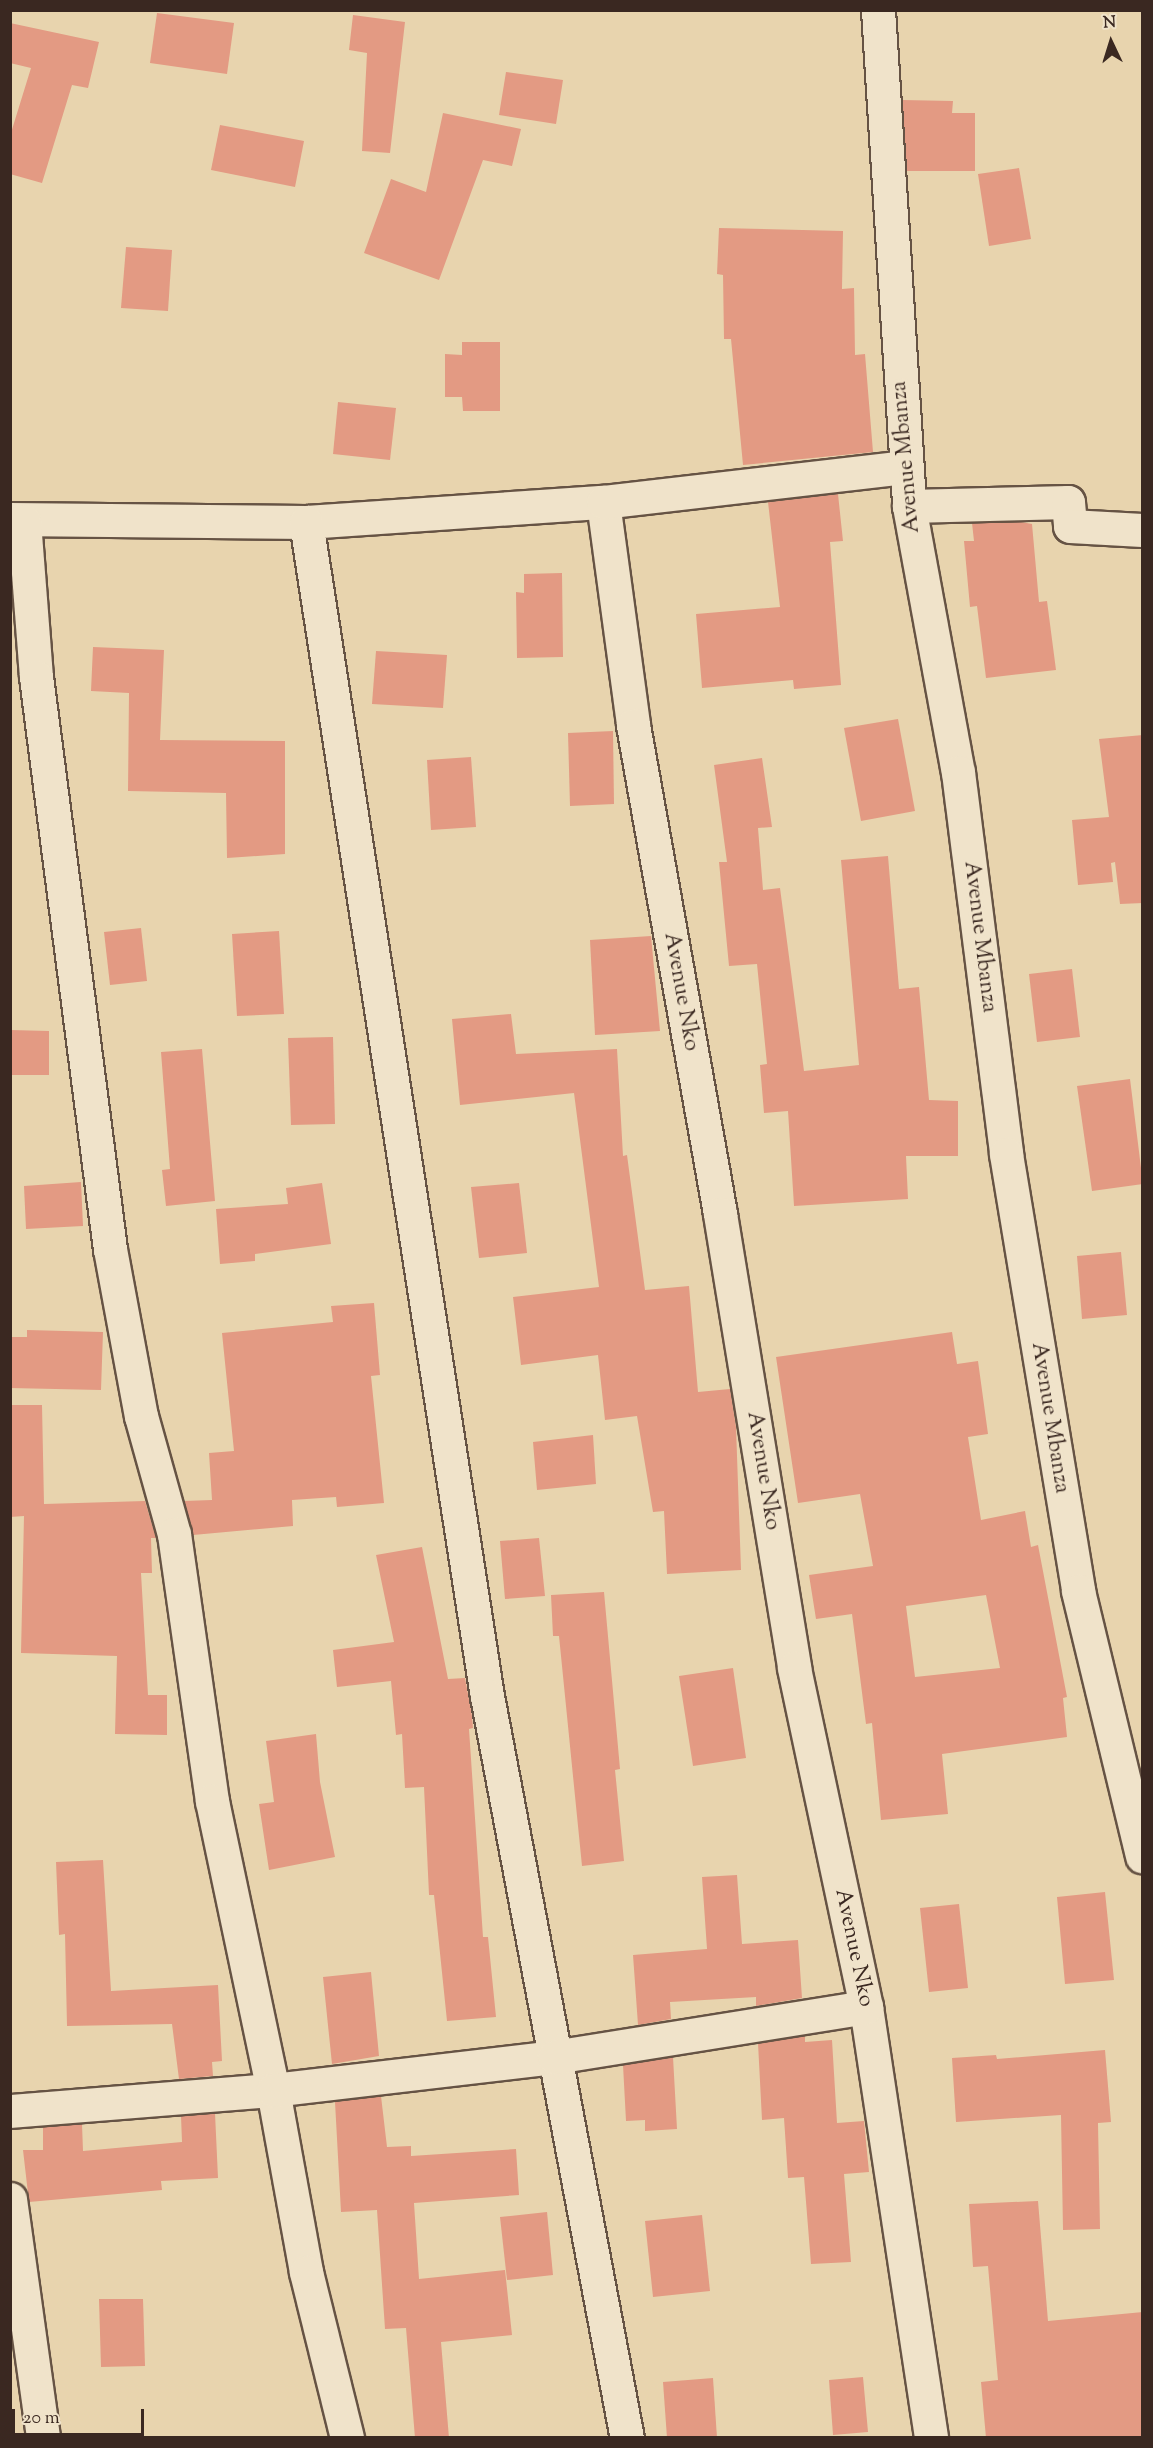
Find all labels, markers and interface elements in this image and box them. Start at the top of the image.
north arrow [1081,12,1141,72]
text: N [1103,12,1117,35]
street label: Avenue Mbanza [887,380,927,534]
street label: Avenue Mbanza [957,860,1001,1014]
street label: Avenue Nko [657,931,703,1053]
street label: Avenue Mbanza [1024,1341,1074,1495]
street label: Avenue Nko [740,1410,784,1532]
street label: Avenue Nko [828,1887,878,2009]
scale bar [15,2397,147,2435]
text: 20 m [23,2406,60,2432]

